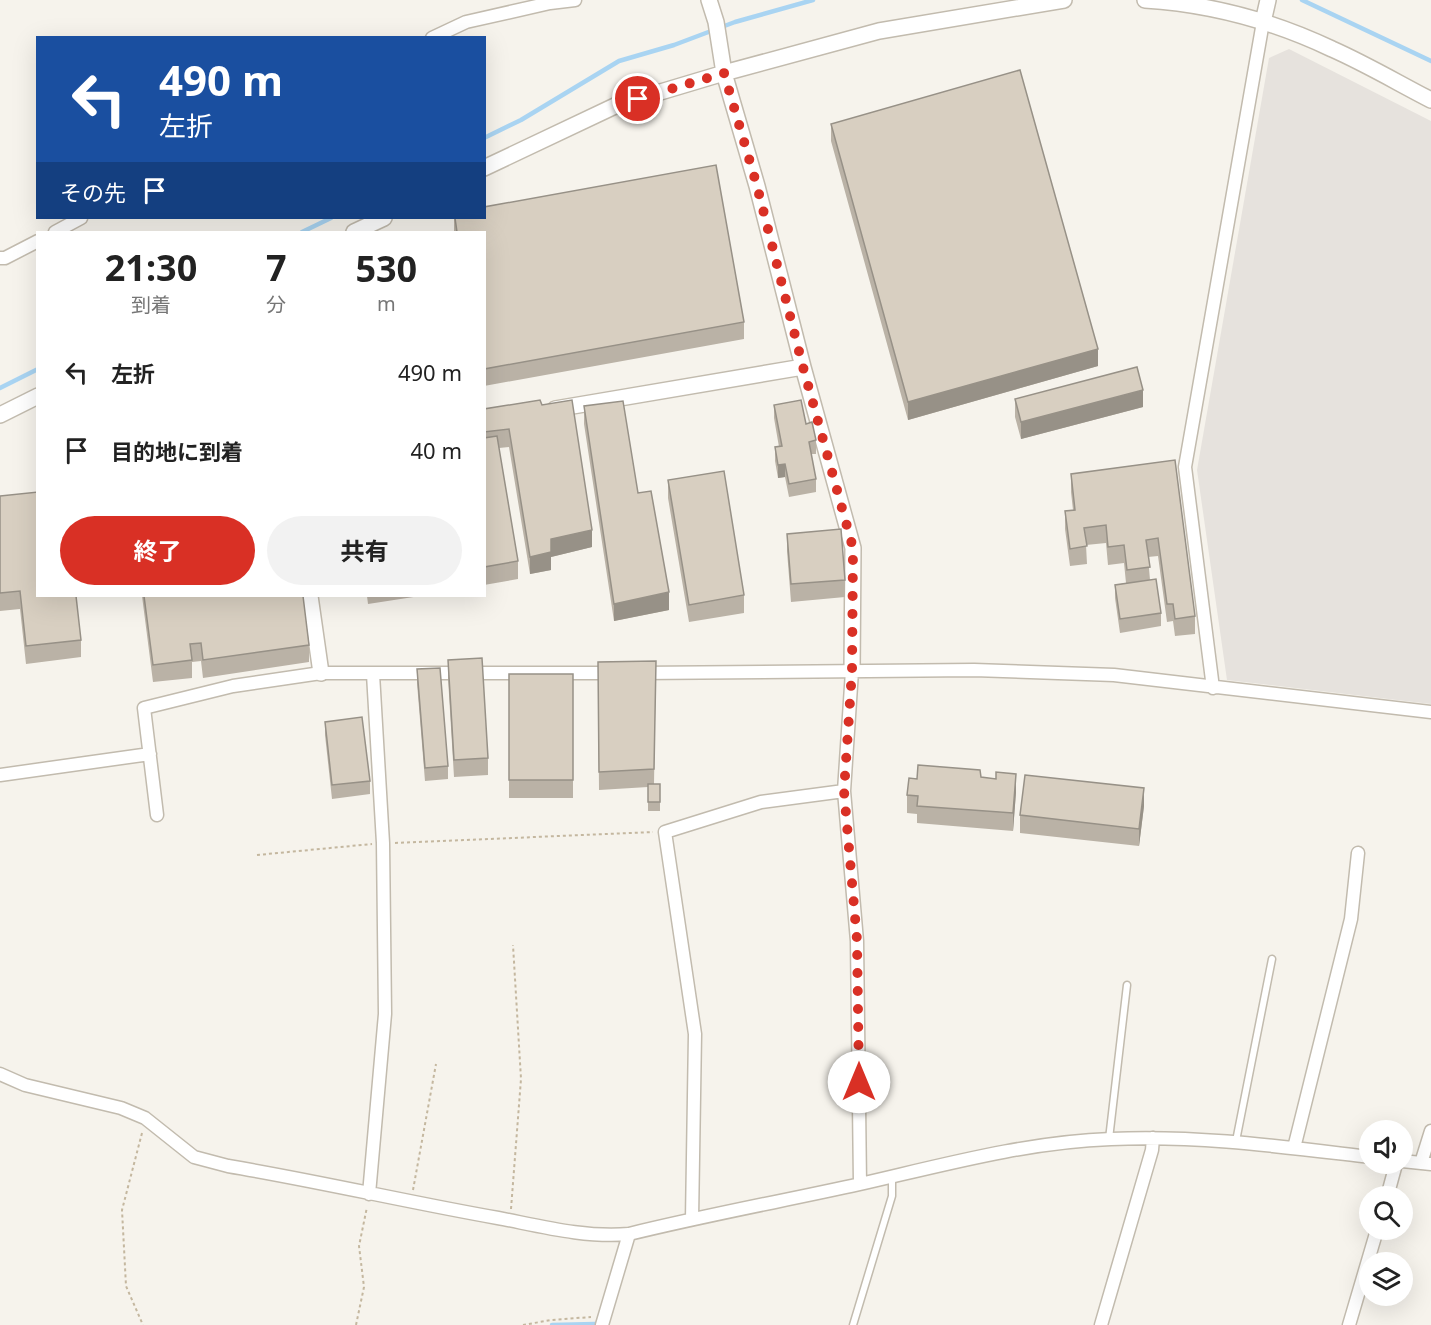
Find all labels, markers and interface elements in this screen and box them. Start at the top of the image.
text: 490 m [159,51,283,108]
icon: left [60,60,138,138]
pin [612,73,663,124]
icon: arrive [621,82,654,115]
text: 左折 [159,107,213,144]
icon: arrive [138,174,171,207]
text: その先 [60,177,126,207]
text: 21:30 [105,243,197,292]
text: 7 [266,243,287,292]
text: 530 [355,244,417,293]
text: m [377,290,396,317]
text: 到着 [131,291,171,318]
text: 分 [266,291,286,318]
icon: left [60,356,93,389]
text: 490 m [398,357,462,387]
text: 左折 [111,358,155,388]
icon: arrive [60,434,93,467]
text: 40 m [411,435,462,465]
text: 目的地に到着 [111,436,243,466]
button: 終了 [60,516,255,585]
button: 共有 [267,516,462,585]
position arrow [827,1050,891,1114]
map controls [1359,1120,1413,1306]
button: sound [1359,1120,1413,1174]
button: search [1359,1186,1413,1240]
button: layers [1359,1252,1413,1306]

